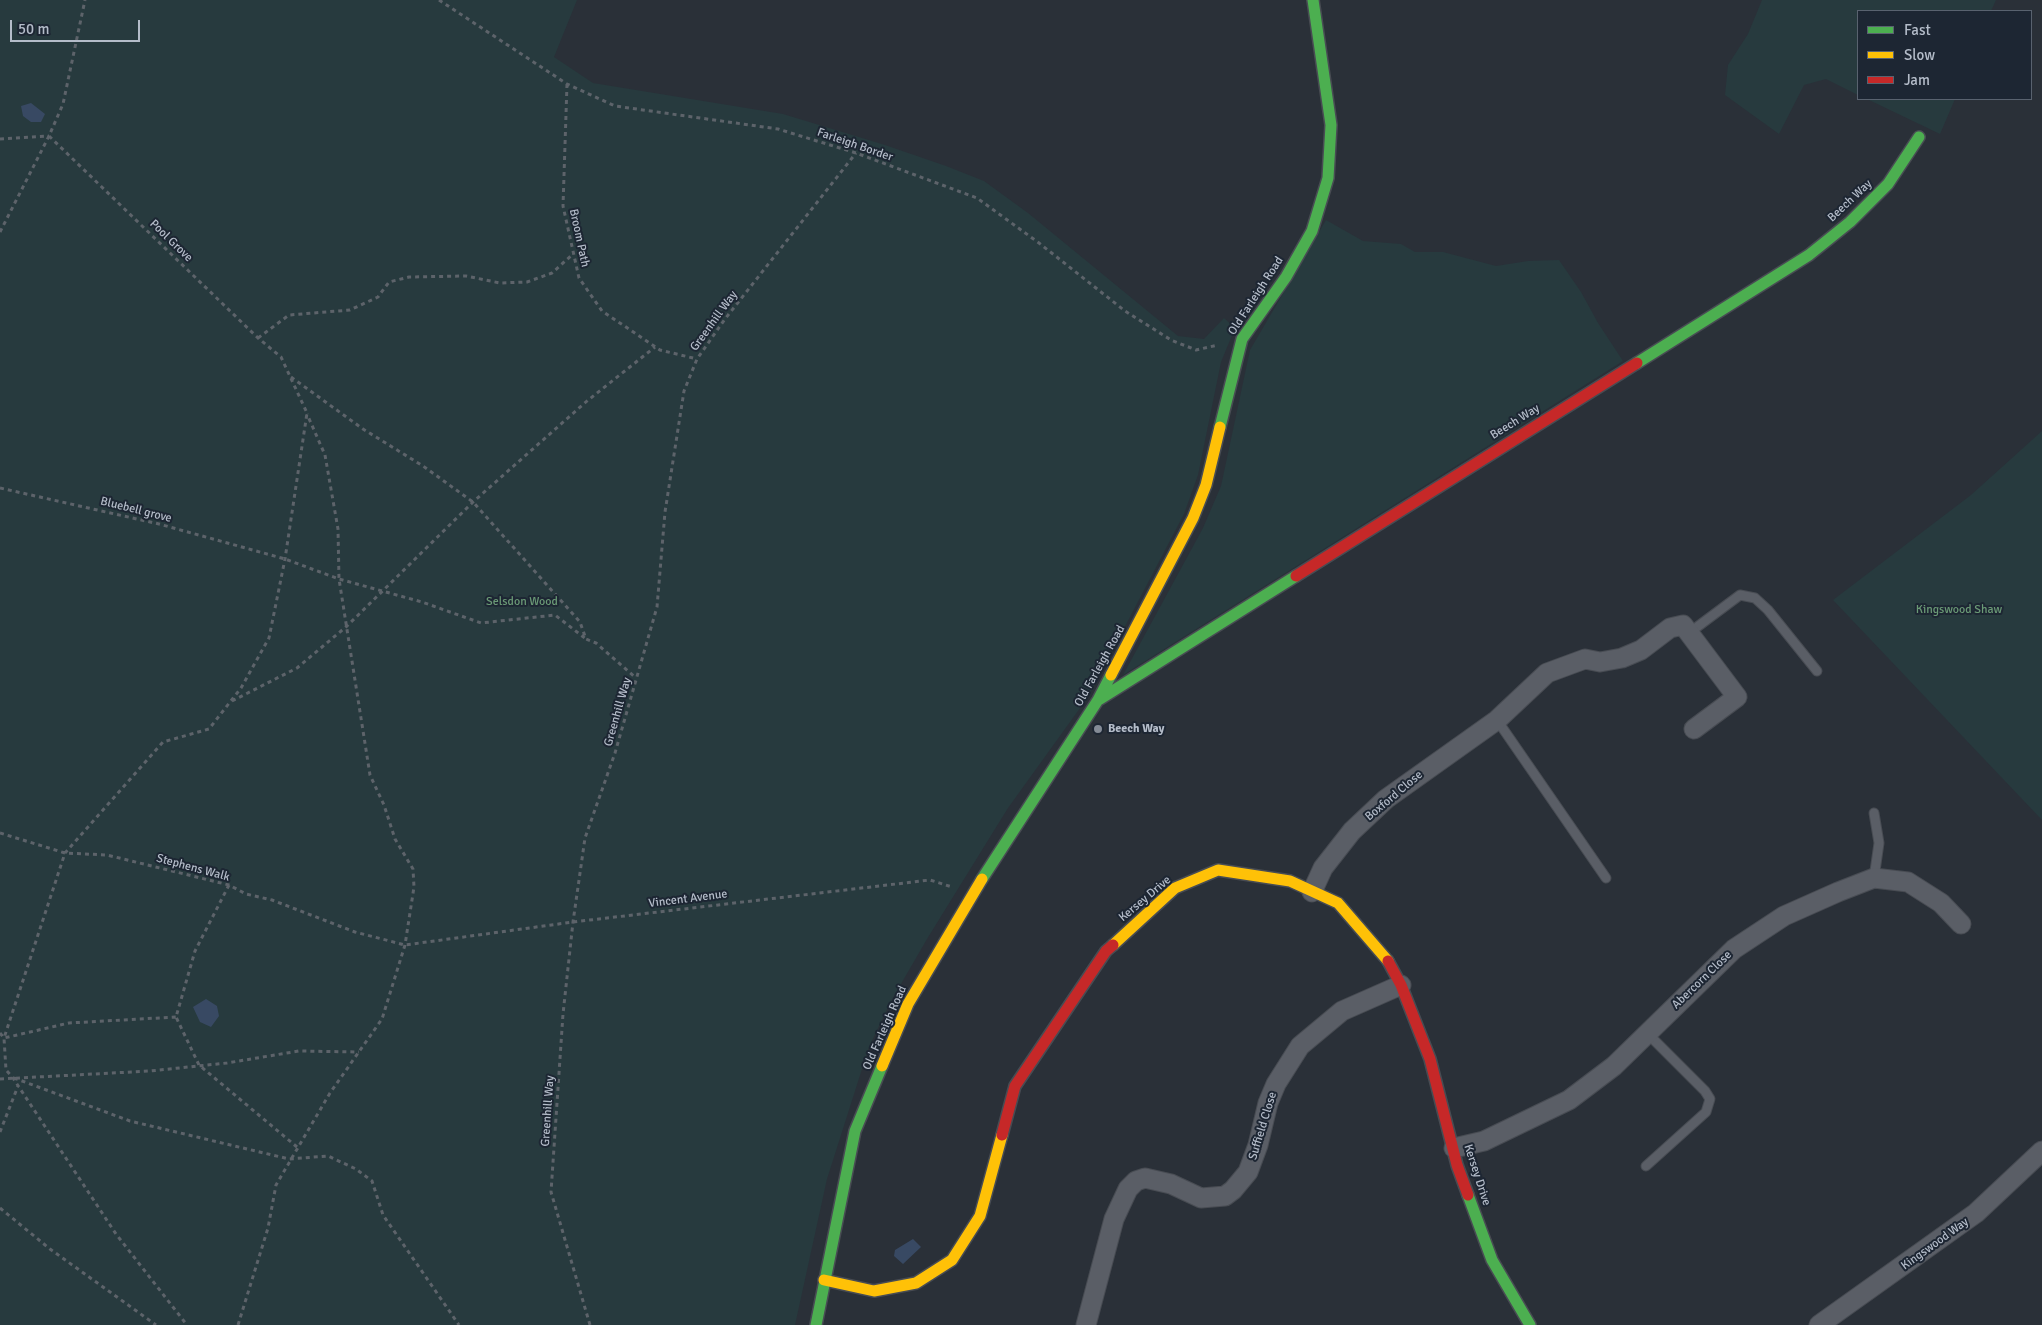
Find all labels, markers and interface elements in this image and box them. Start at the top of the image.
scale bar [12,10,142,42]
legend [1857,10,2032,100]
text: 50 m [18,20,49,38]
text: Fast [1904,21,1931,39]
text: Slow [1904,46,1935,64]
text: Jam [1904,71,1930,89]
street label: Farleigh Border [815,125,895,165]
street label: Beech Way [1825,177,1875,225]
street label: Broom Path [566,208,592,268]
street label: Pool Grove [146,217,196,265]
street label: Old Farleigh Road [1225,254,1287,338]
street label: Greenhill Way [687,288,741,354]
street label: Beech Way [1488,401,1542,443]
street label: Bluebell grove [99,494,173,526]
park label: Selsdon Wood [486,595,558,609]
park label: Kingswood Shaw [1916,603,2002,617]
street label: Old Farleigh Road [1072,623,1128,709]
street label: Greenhill Way [601,676,635,748]
place label: Beech Way [1108,722,1165,736]
marker: Beech Way [1092,723,1104,735]
street label: Boxford Close [1362,768,1426,824]
street label: Stephens Walk [155,851,231,885]
street label: Kersey Drive [1116,873,1174,925]
street label: Vincent Avenue [648,887,728,911]
street label: Abercorn Close [1669,948,1735,1012]
street label: Old Farleigh Road [860,984,910,1072]
street label: Greenhill Way [538,1075,558,1147]
street label: Suffield Close [1246,1090,1280,1162]
street label: Kersey Drive [1460,1143,1494,1207]
street label: Kingswood Way [1898,1215,1972,1273]

